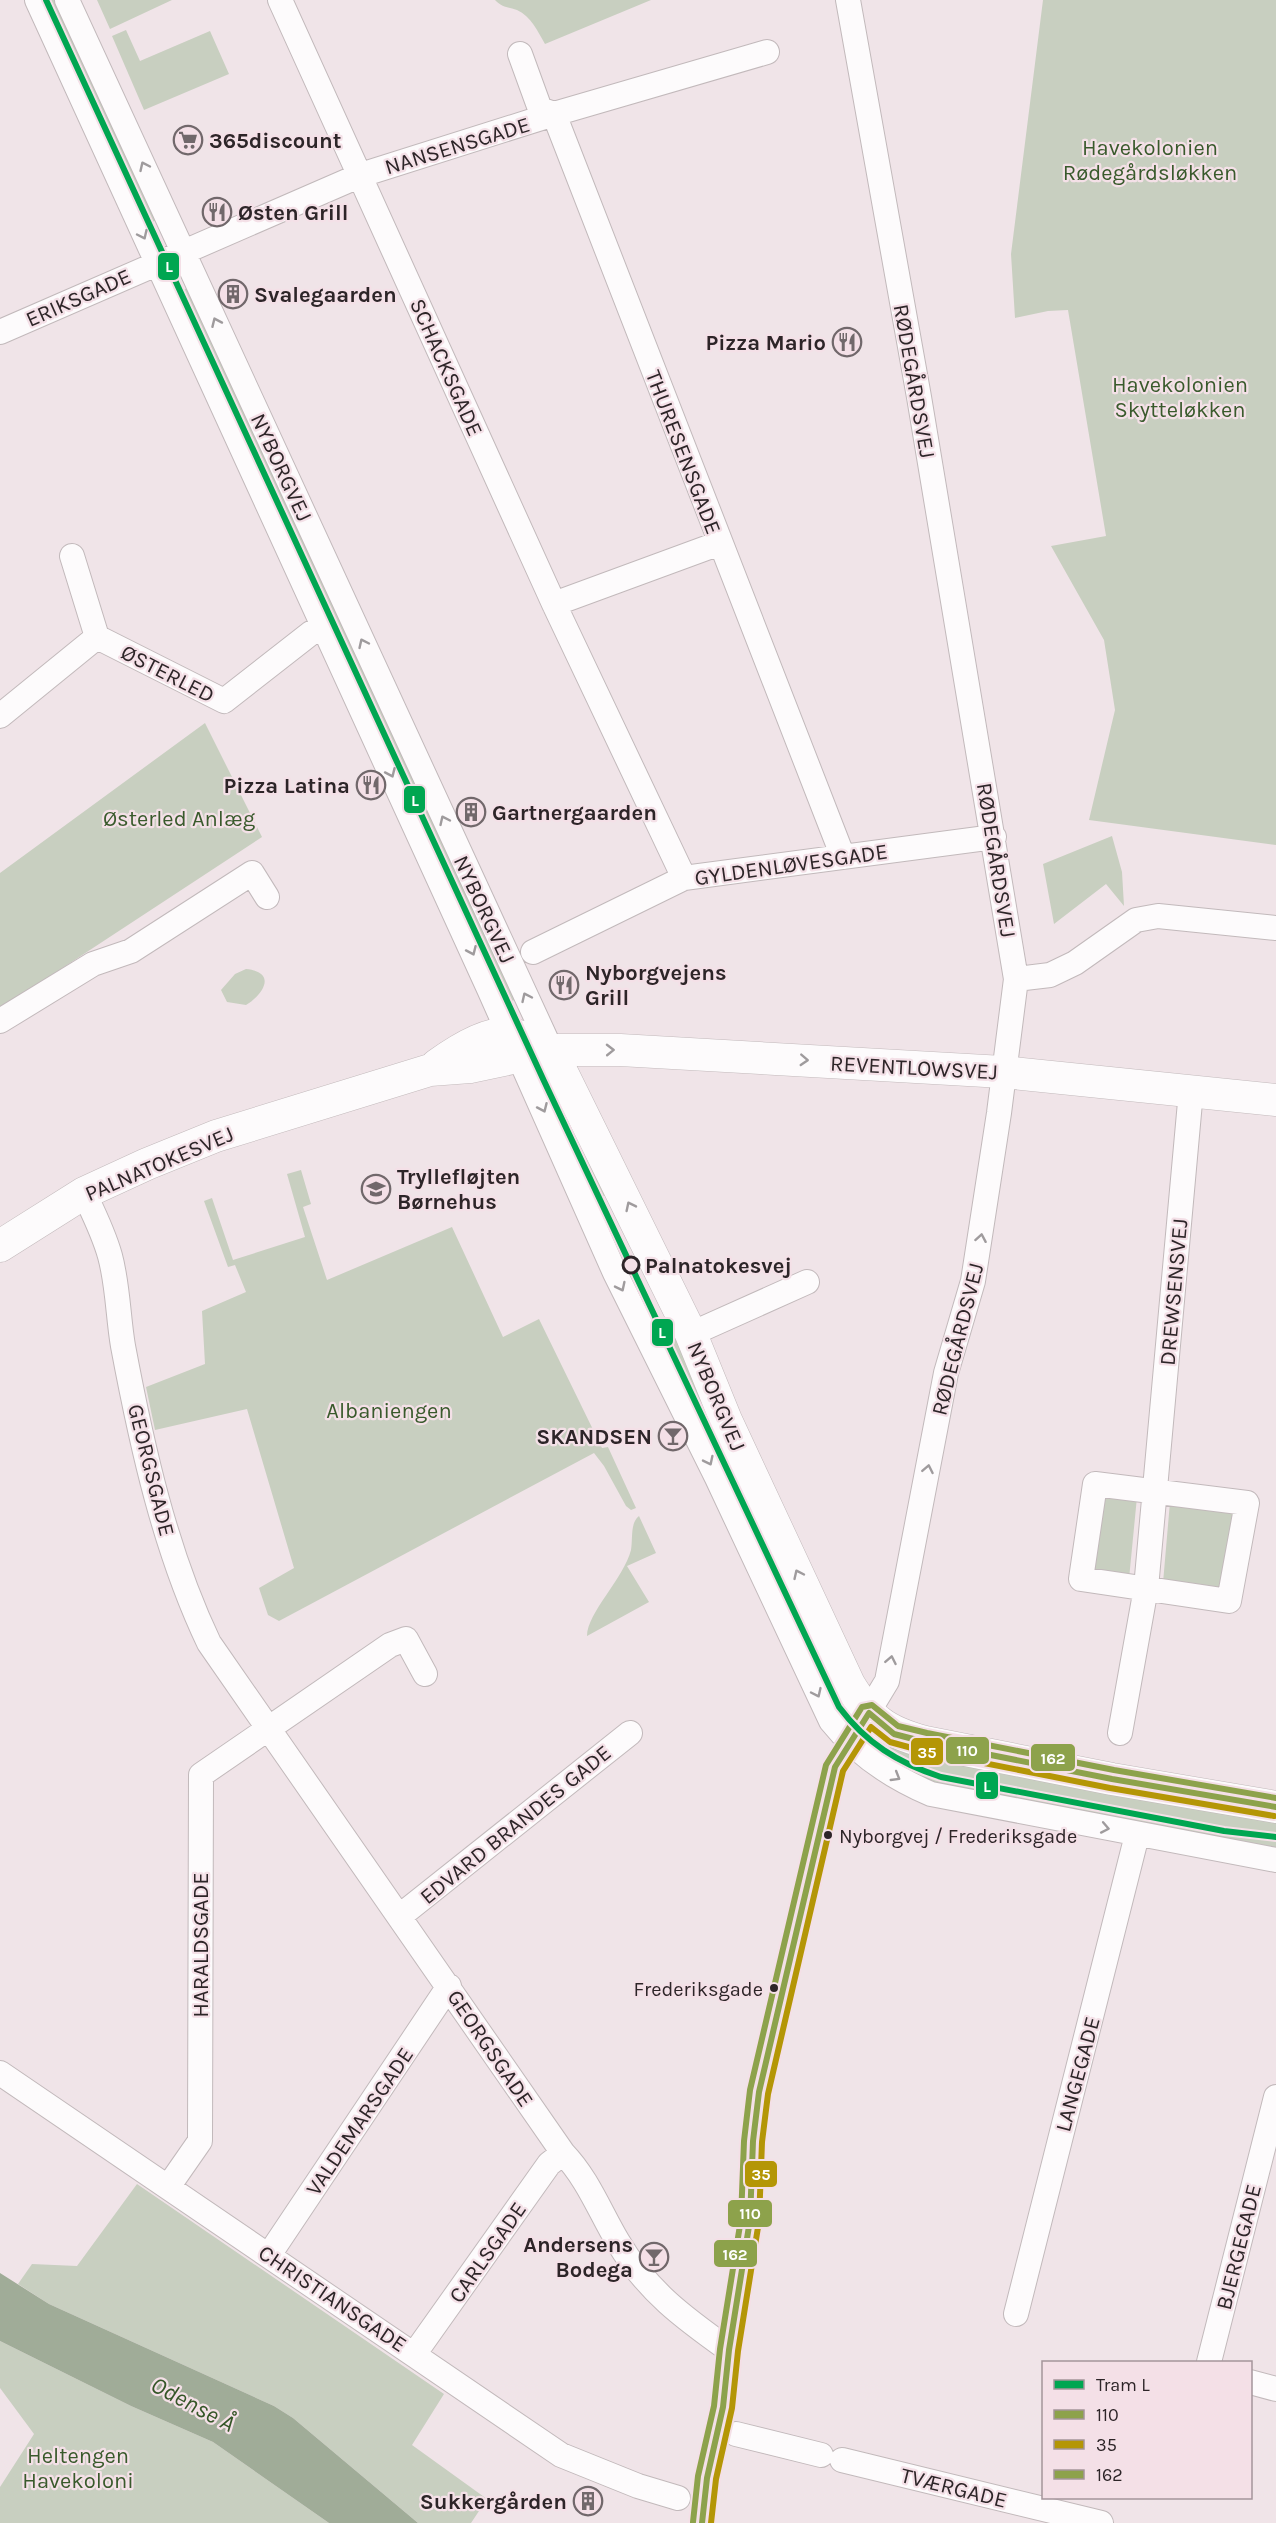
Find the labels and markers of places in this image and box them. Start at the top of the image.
supermarket icon: 365discount [172,124,204,156]
place label: 365discount [209,128,342,154]
restaurant icon: Østen Grill [201,196,233,228]
place label: Østen Grill [238,200,348,226]
building icon: Svalegaarden [217,278,249,310]
place label: Svalegaarden [254,282,397,308]
restaurant icon: Pizza Mario [831,326,863,358]
place label: Pizza Mario [705,330,826,356]
restaurant icon: Pizza Latina [355,769,387,801]
place label: Pizza Latina [224,773,350,799]
building icon: Gartnergaarden [455,796,487,828]
place label: Gartnergaarden [492,800,657,826]
place label: Nyborgvejens Grill [585,960,727,1011]
restaurant icon: Nyborgvejens Grill [548,969,580,1001]
place label: Tryllefløjten Børnehus [397,1164,520,1215]
school or university icon: Tryllefløjten Børnehus [360,1173,392,1205]
place label: Palnatokesvej [645,1253,792,1279]
marker: Palnatokesvej [622,1256,640,1274]
bar icon: SKANDSEN [657,1420,689,1452]
place label: SKANDSEN [536,1424,652,1450]
place label: Nyborgvej / Frederiksgade [839,1825,1077,1848]
marker: Nyborgvej / Frederiksgade [822,1829,834,1841]
place label: Frederiksgade [634,1978,763,2001]
marker: Frederiksgade [768,1982,780,1994]
place label: Andersens Bodega [523,2232,633,2283]
bar icon: Andersens Bodega [638,2241,670,2273]
building icon: Sukkergården [572,2485,604,2517]
place label: Sukkergården [420,2489,567,2515]

